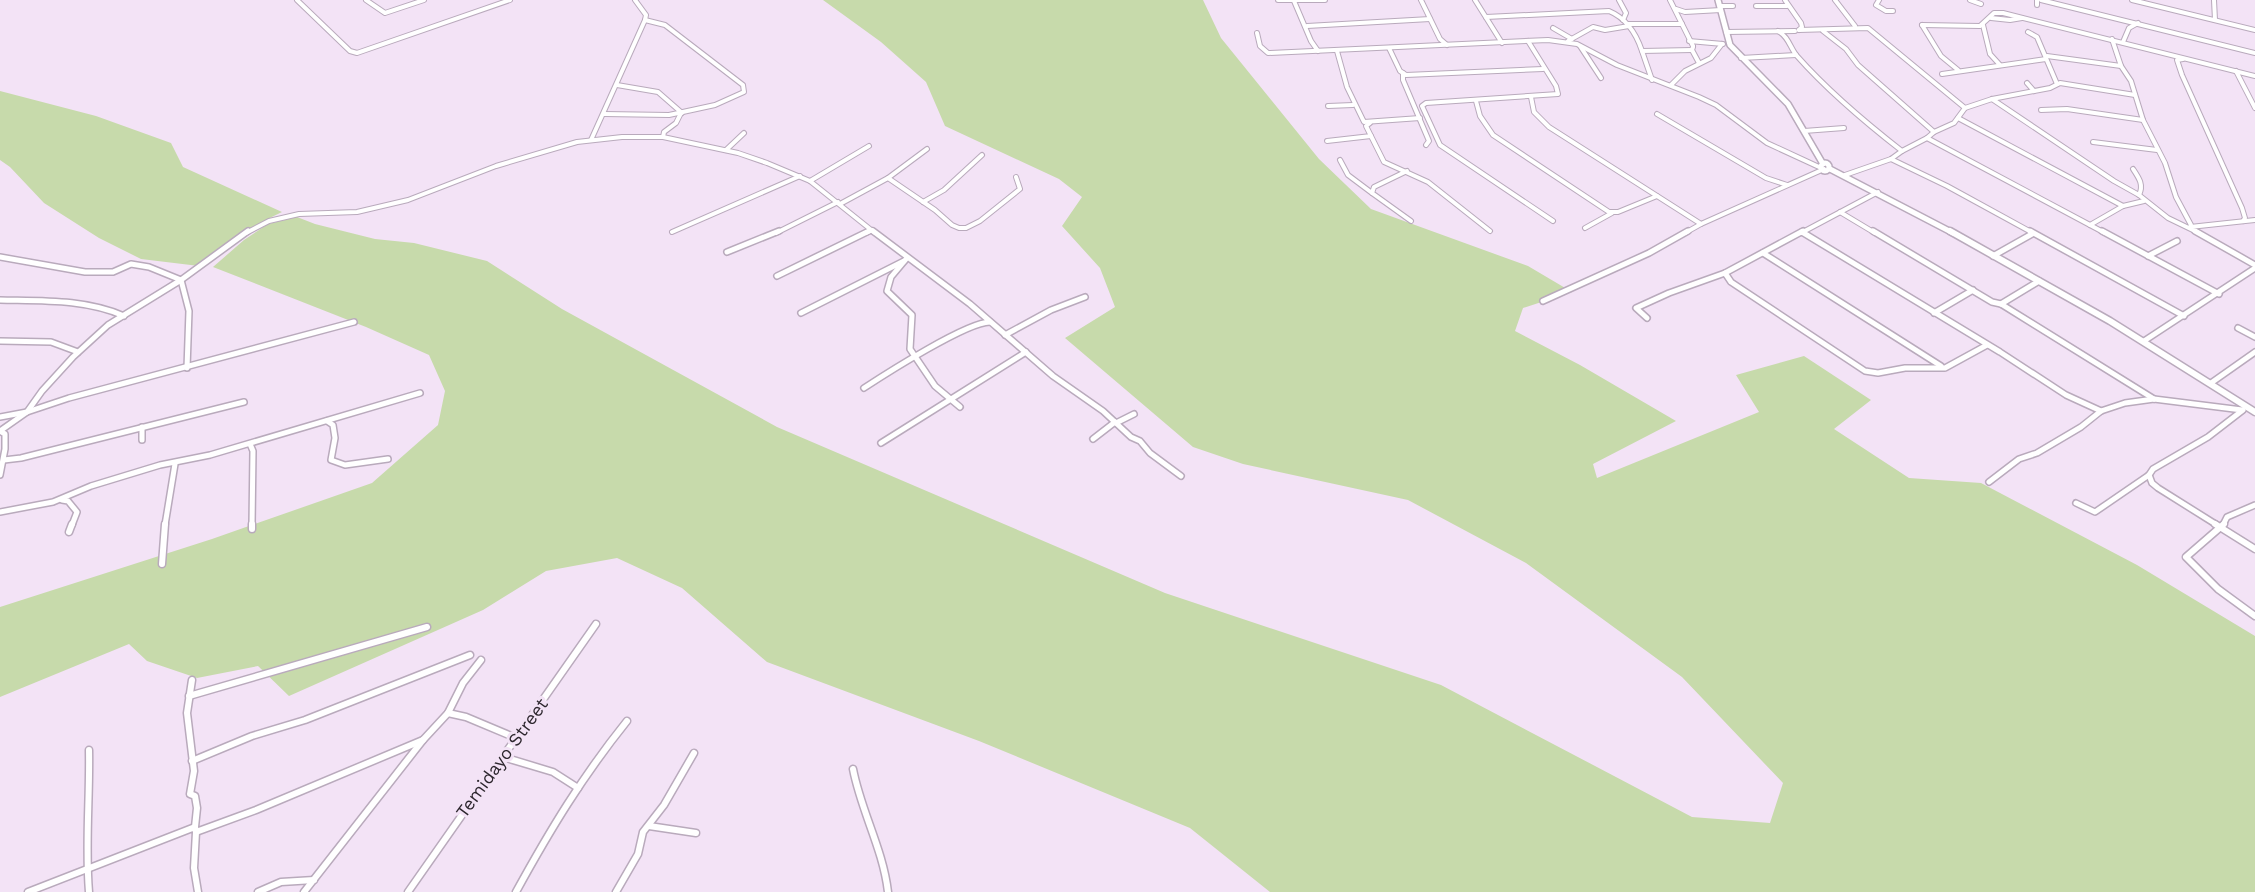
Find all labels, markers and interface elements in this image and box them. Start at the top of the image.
street label: Temidayo Street [451,693,552,822]

